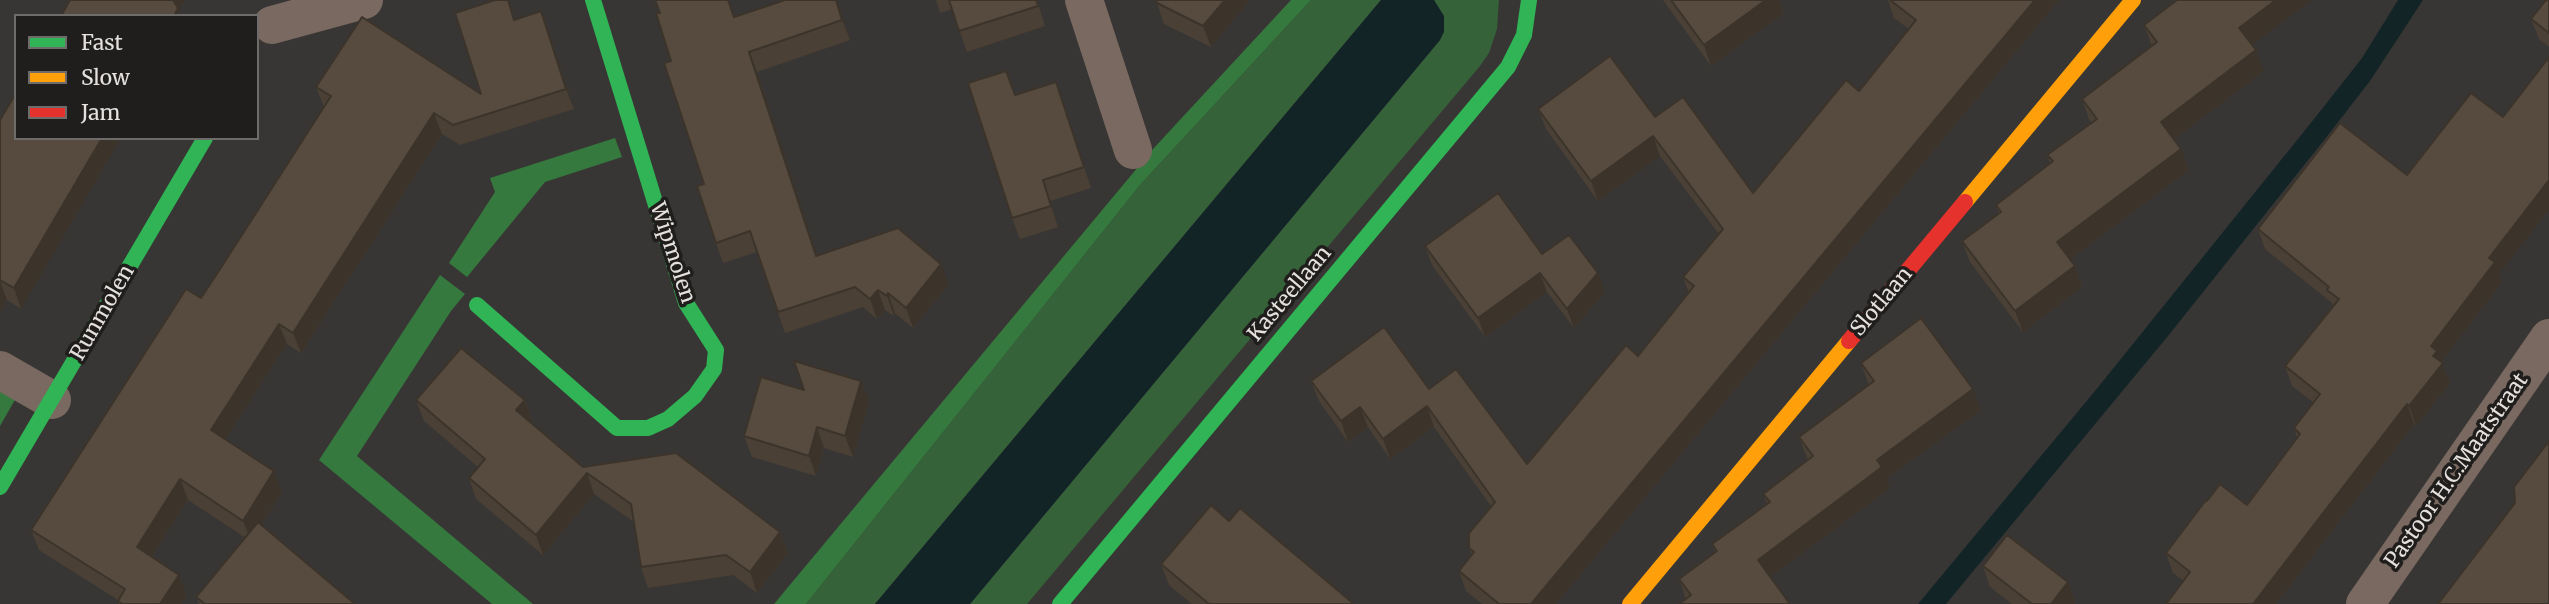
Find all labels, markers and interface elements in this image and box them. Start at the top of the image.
legend [14,14,259,140]
text: Fast [81,29,123,56]
text: Slow [81,64,130,91]
text: Jam [81,99,120,126]
street label: Wipmolen [644,199,700,307]
street label: Kasteellaan [1243,241,1337,347]
street label: Runmolen [66,261,140,365]
street label: Slotlaan [1846,262,1918,342]
street label: Pastoor H.C.Maatstraat [2380,369,2534,573]

